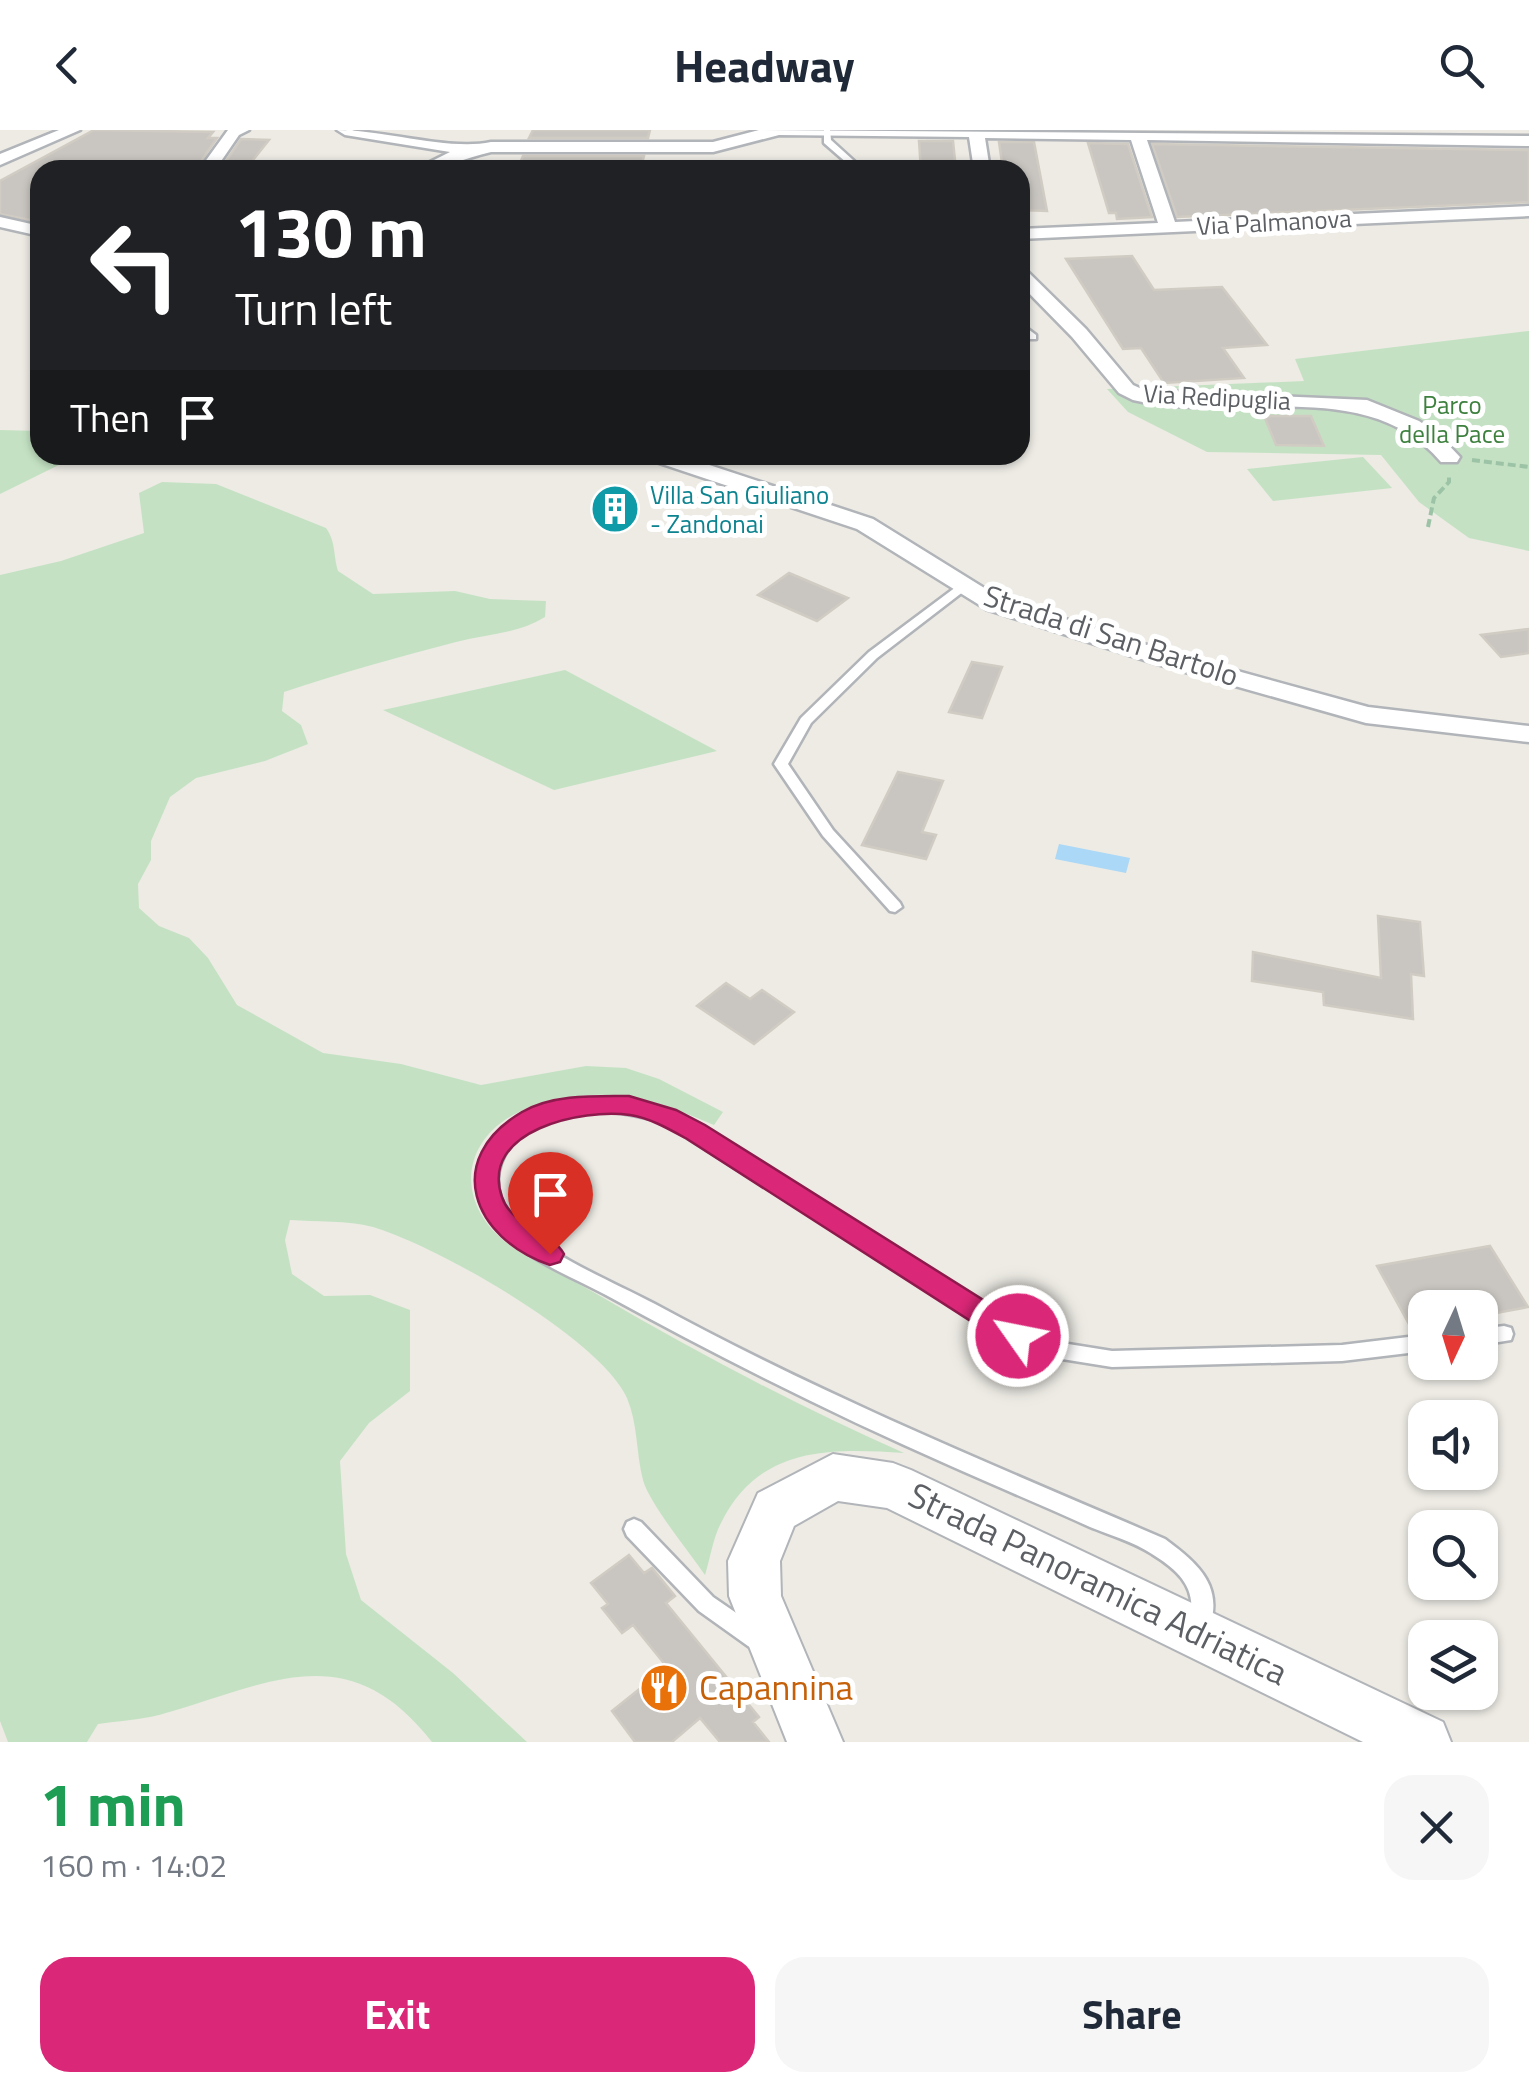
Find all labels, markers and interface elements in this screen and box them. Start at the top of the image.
text: Headway [674,31,855,99]
icon: back [40,38,95,93]
icon: search [1434,38,1489,93]
text: 130 m [235,178,427,284]
street label: Via Palmanova [1195,199,1353,245]
icon: left [70,200,200,330]
text: Turn left [235,274,392,342]
street label: Via Redipuglia [1142,374,1292,420]
park label: Parco della Pace [1399,386,1505,453]
text: Then [70,389,150,447]
icon: arrive [170,390,225,445]
place label: Villa San Giuliano - Zandonai [650,476,829,543]
building icon: Villa San Giuliano - Zandonai [589,483,641,535]
street label: Strada di San Bartolo [978,572,1245,698]
pin [508,1152,593,1255]
icon: arrive [523,1167,578,1222]
position arrow [966,1284,1070,1388]
north arrow [1408,1290,1498,1380]
map controls [1408,1290,1498,1710]
button: sound [1408,1400,1498,1490]
street label: Strada Panoramica Adriatica [900,1468,1297,1699]
button: search [1408,1510,1498,1600]
button: layers [1408,1620,1498,1710]
place label: Capannina [699,1660,853,1714]
restaurant icon: Capannina [638,1662,690,1714]
text: 1 min [40,1758,186,1849]
button: close [1384,1775,1489,1880]
text: 160 m · 14:02 [40,1841,227,1889]
button: Exit [40,1957,755,2072]
button: Share [775,1957,1489,2072]

